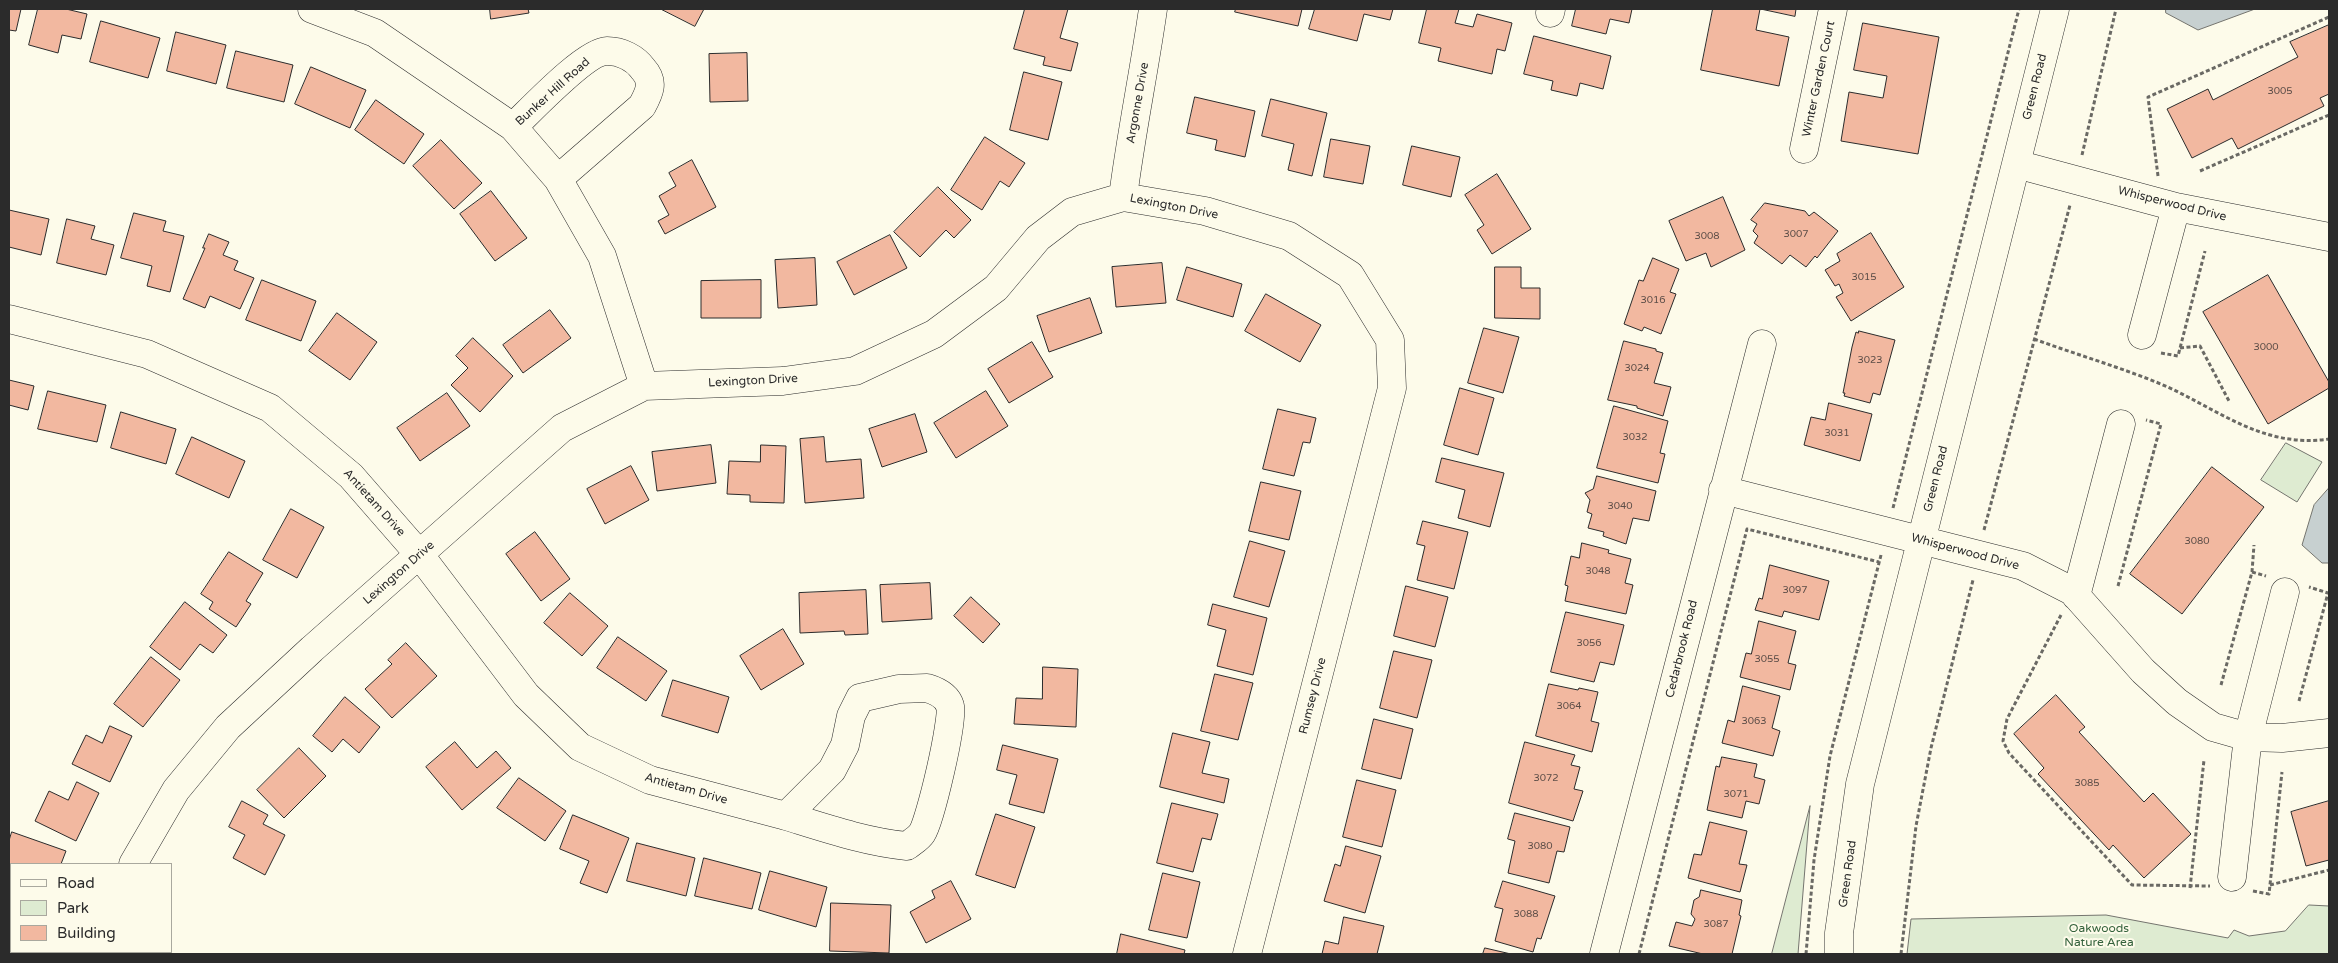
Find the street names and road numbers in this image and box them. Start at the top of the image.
street label: Winter Garden Court [1800,20,1838,138]
street label: Green Road [2020,52,2050,122]
street label: Bunker Hill Road [513,55,593,129]
street label: Argonne Drive [1124,61,1152,145]
street label: Whisperwood Drive [2116,184,2228,224]
street label: Lexington Drive [1129,191,1219,223]
street label: Lexington Drive [708,371,798,391]
street label: Green Road [1921,444,1951,514]
street label: Antietam Drive [340,466,408,540]
street label: Whisperwood Drive [1909,531,2021,573]
street label: Lexington Drive [360,538,438,608]
street label: Cedarbrook Road [1663,599,1701,699]
street label: Rumsey Drive [1297,656,1329,736]
street label: Antietam Drive [643,770,729,808]
street label: Green Road [1836,839,1860,909]

